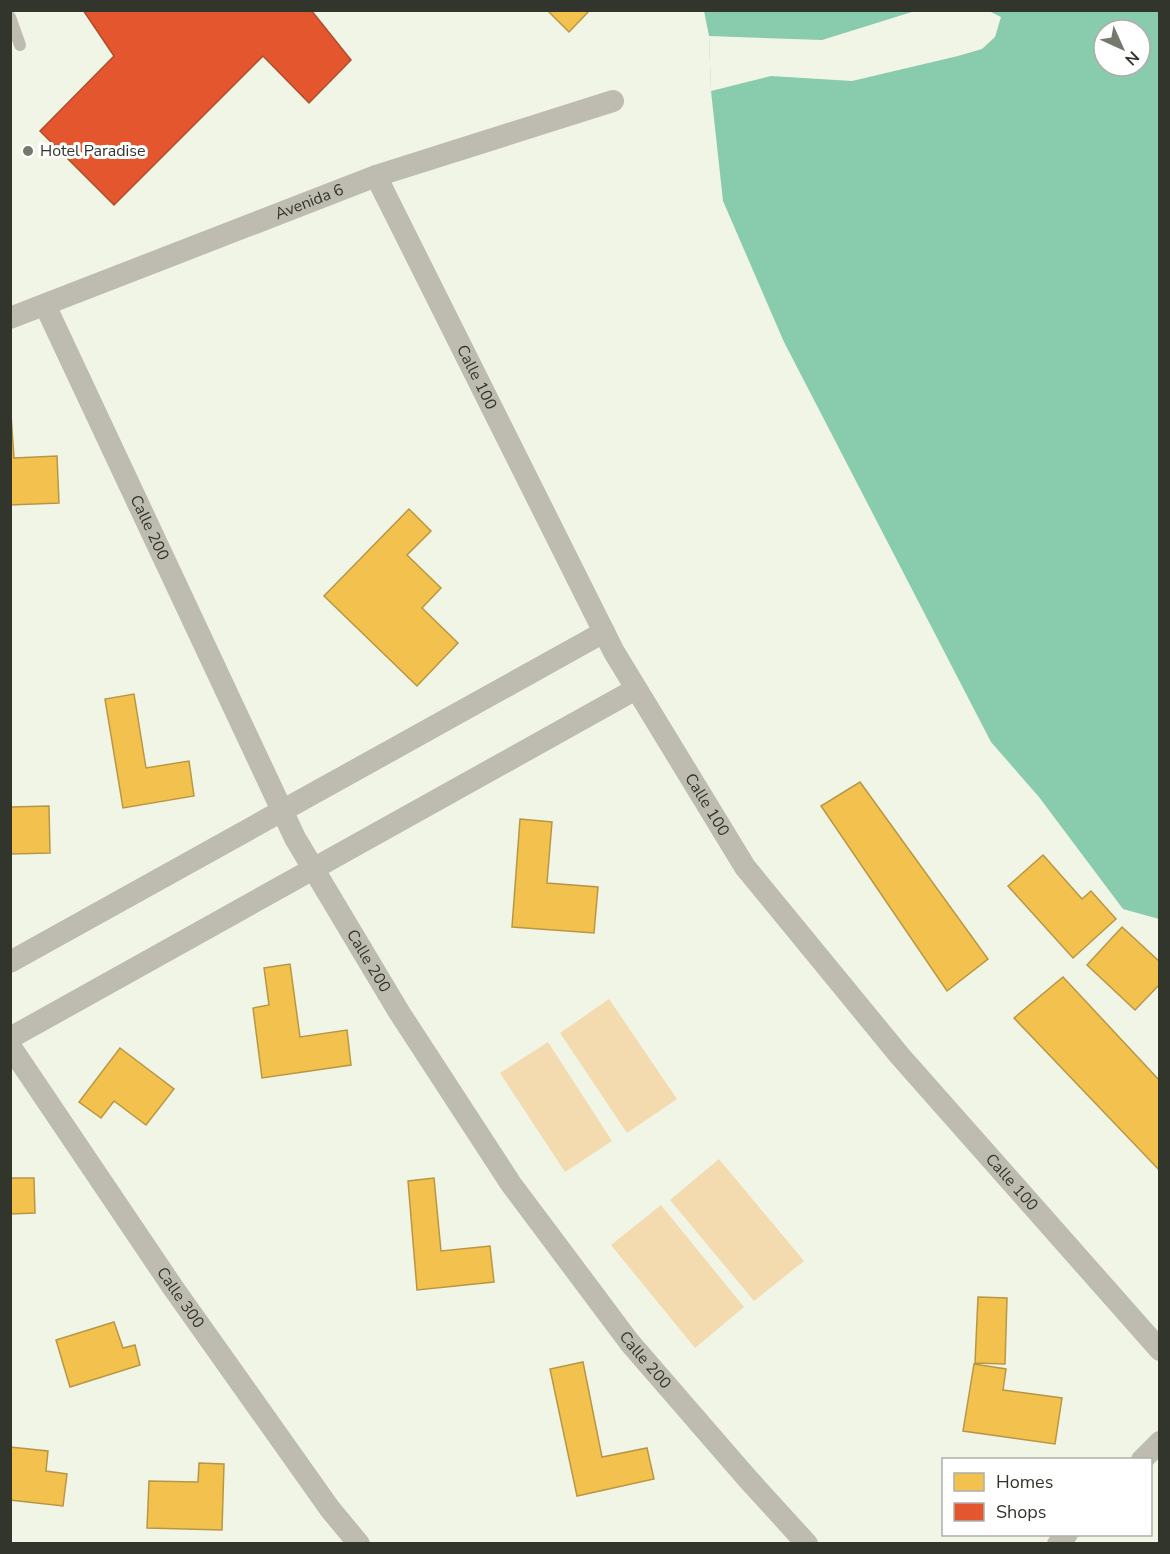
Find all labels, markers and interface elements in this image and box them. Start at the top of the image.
north arrow [1092,18,1152,78]
text: N [1120,46,1144,70]
place label: Hotel Paradise [40,140,145,162]
marker: Hotel Paradise [21,144,35,158]
street label: Avenida 6 [272,179,347,225]
street label: Calle 100 [451,341,502,413]
street label: Calle 200 [125,491,174,564]
street label: Calle 100 [679,769,735,840]
street label: Calle 200 [341,925,396,997]
street label: Calle 100 [980,1149,1043,1216]
street label: Calle 300 [151,1263,209,1333]
street label: Calle 200 [614,1327,676,1394]
legend [942,1458,1152,1536]
text: Homes [996,1470,1053,1494]
text: Shops [996,1500,1046,1524]

